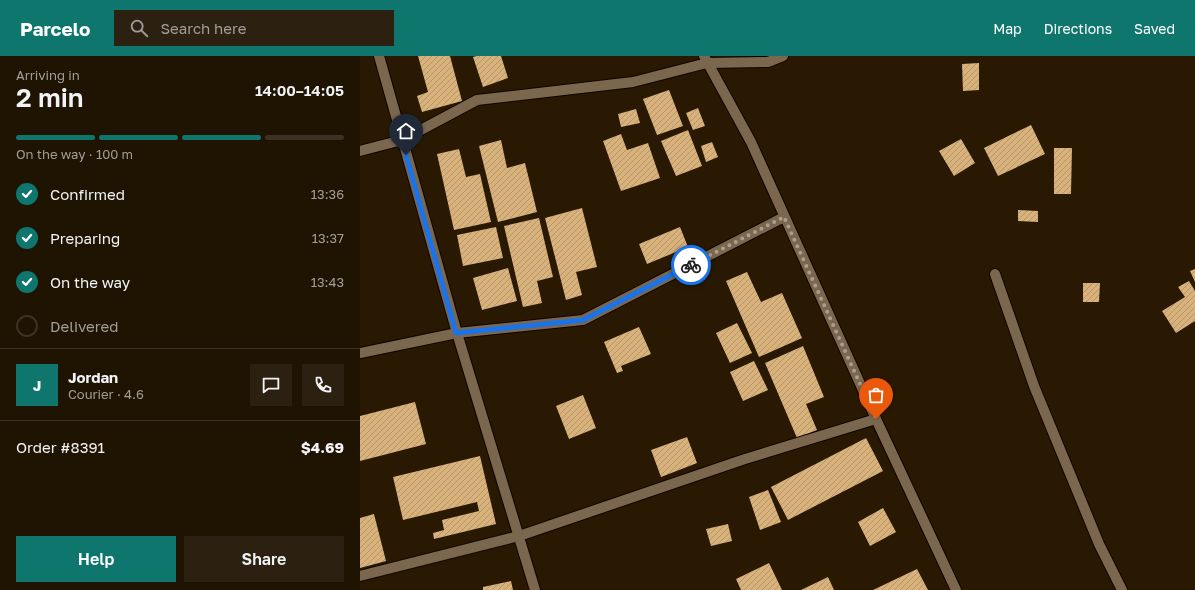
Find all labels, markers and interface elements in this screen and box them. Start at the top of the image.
search box [114,10,394,46]
text: Parcelo [20,17,90,40]
icon: search [128,17,150,39]
text: Search here [160,19,246,37]
text: Map [993,20,1022,37]
text: Directions [1044,20,1112,37]
text: Saved [1134,20,1175,37]
text: Arriving in [16,67,80,83]
text: 14:00–14:05 [255,81,344,99]
text: 2 min [16,82,84,113]
pin [389,114,423,155]
icon: home [395,120,417,142]
text: On the way · 100 m [16,146,133,162]
icon: check [16,183,38,205]
text: Confirmed [50,185,125,203]
text: 13:36 [311,186,344,202]
icon: check [16,227,38,249]
text: Preparing [50,229,120,247]
text: 13:37 [312,230,344,246]
courier [671,245,711,285]
icon: bike [680,254,702,276]
icon: check [16,271,38,293]
text: On the way [50,273,130,291]
text: 13:43 [311,274,344,290]
text: Delivered [50,317,118,335]
button: chat [250,364,292,406]
button: phone [302,364,344,406]
text: Jordan [68,368,118,386]
text: J [33,376,41,394]
pin [859,378,893,419]
icon: bag [865,384,887,406]
text: Courier · 4.6 [68,386,144,402]
text: Order #8391 [16,438,105,456]
text: $4.69 [301,438,344,456]
button: Help [16,536,176,582]
button: Share [184,536,344,582]

